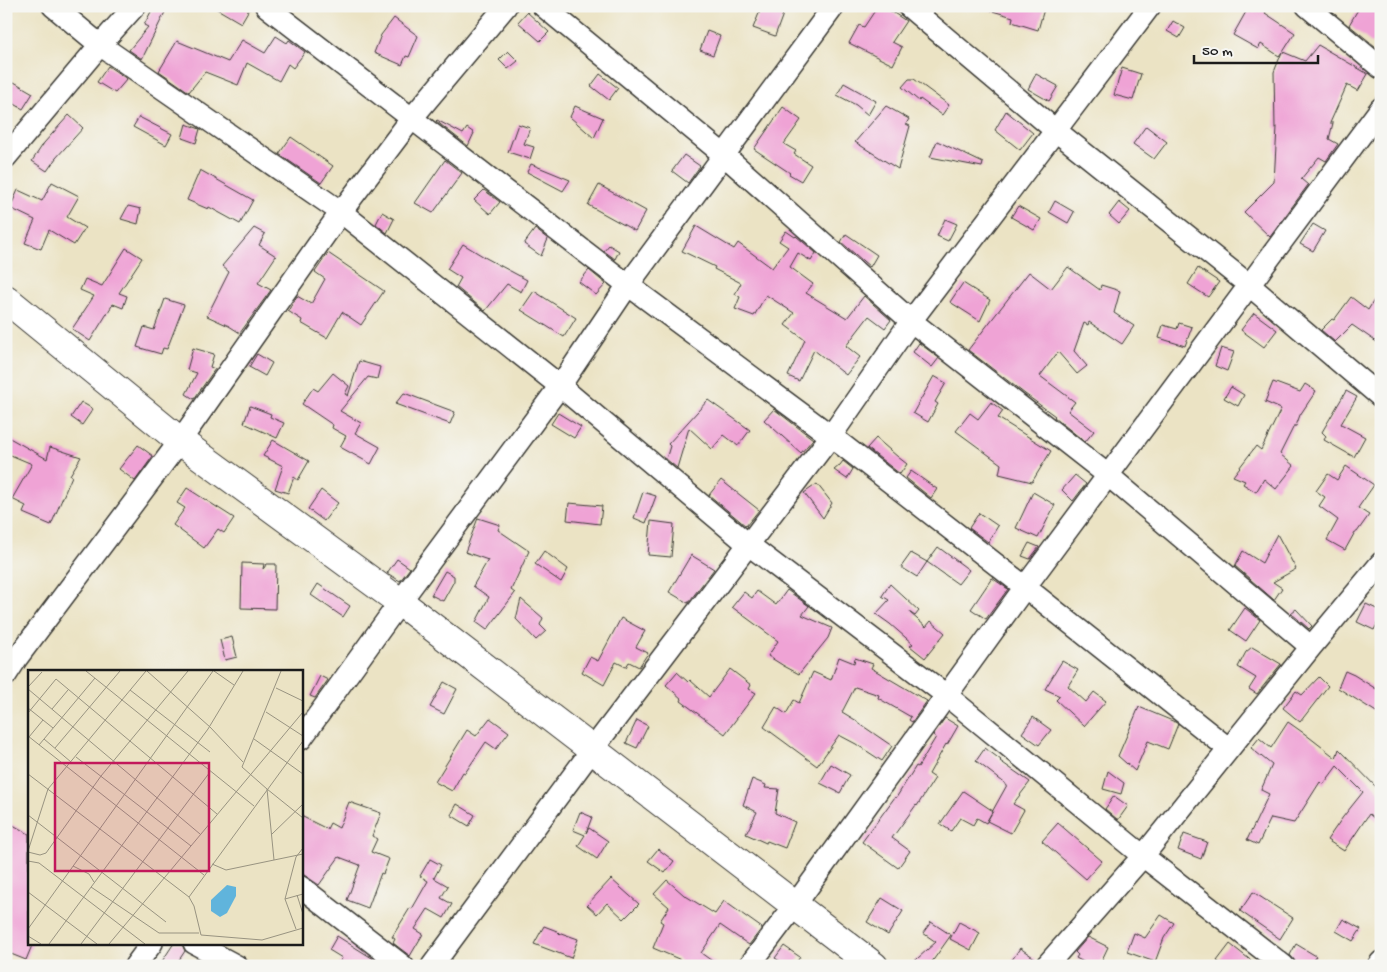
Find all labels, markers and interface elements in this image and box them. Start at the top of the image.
scale bar [1194,32,1318,64]
text: 50 m [1202,43,1233,61]
inset map [28,670,302,944]

